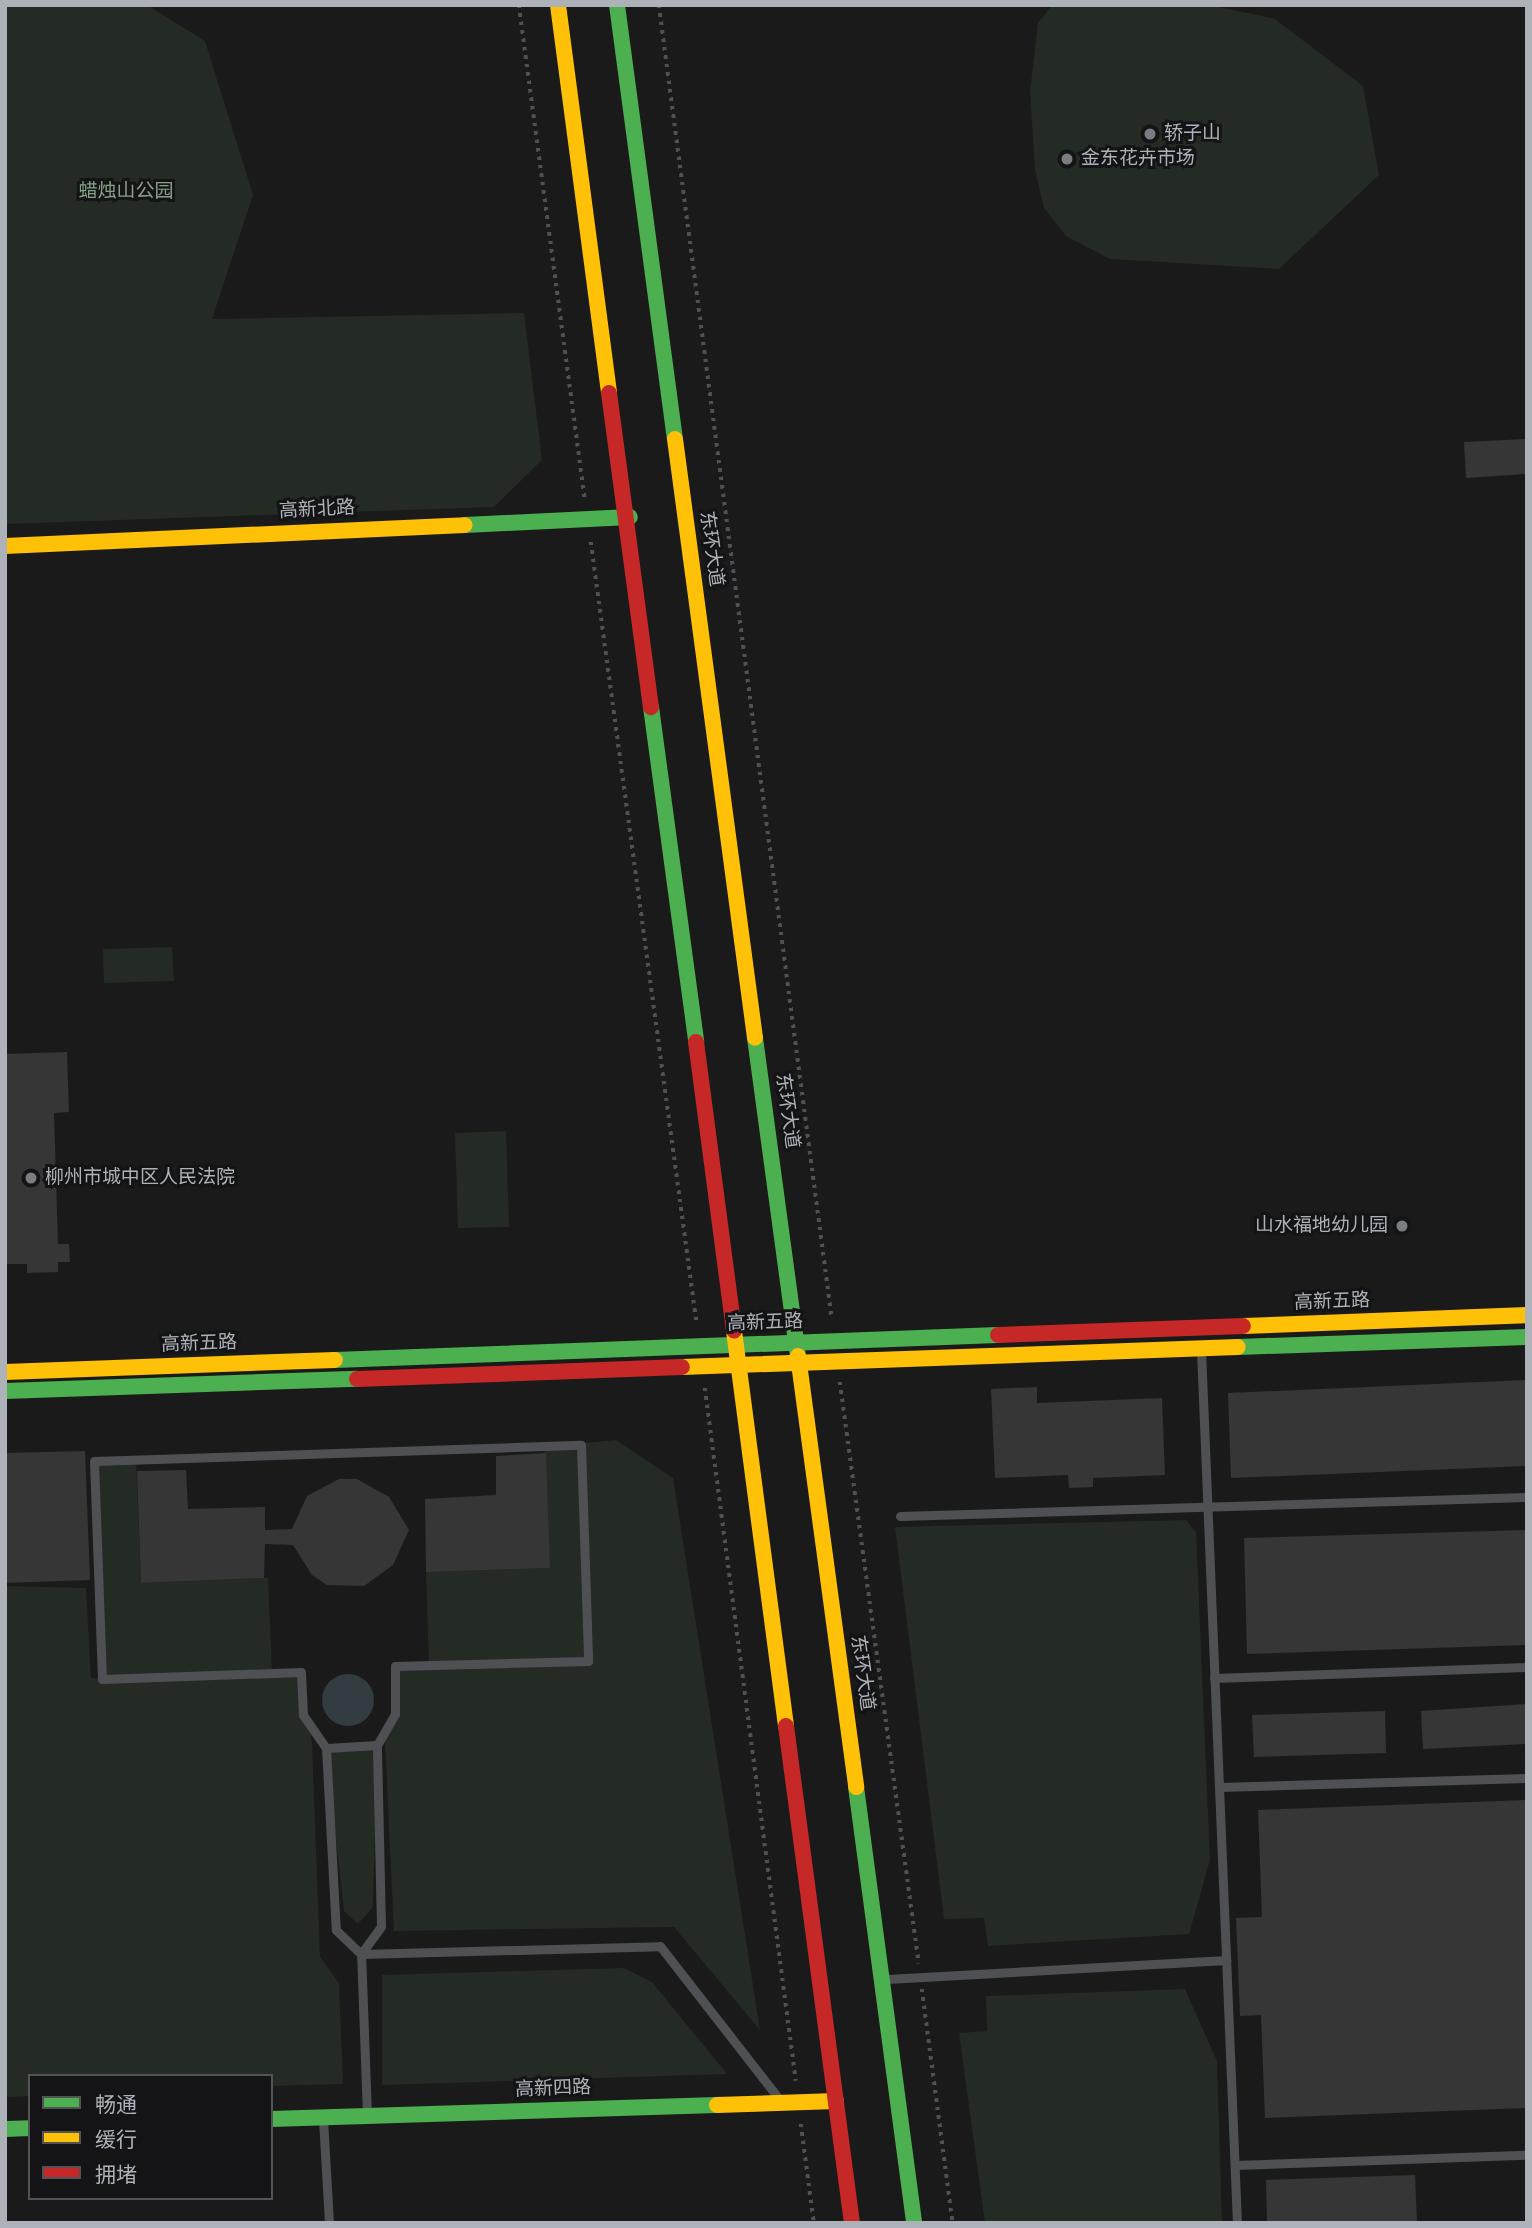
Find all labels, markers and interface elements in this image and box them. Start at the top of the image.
place label: 轿子山 [1164,123,1221,145]
marker: 轿子山 [1142,126,1158,142]
place label: 金东花卉市场 [1081,148,1195,170]
marker: 金东花卉市场 [1059,151,1075,167]
park label: 蜡烛山公园 [79,181,173,203]
street label: 高新北路 [278,497,356,523]
street label: 东环大道 [694,510,728,588]
street label: 东环大道 [770,1072,804,1150]
place label: 柳州市城中区人民法院 [45,1167,235,1189]
marker: 柳州市城中区人民法院 [23,1170,39,1186]
place label: 山水福地幼儿园 [1255,1215,1388,1237]
marker: 山水福地幼儿园 [1394,1218,1410,1234]
street label: 高新五路 [1294,1289,1370,1315]
street label: 高新五路 [727,1310,803,1336]
street label: 高新五路 [161,1331,237,1357]
street label: 东环大道 [845,1634,879,1712]
legend [28,2074,273,2200]
street label: 高新四路 [515,2076,591,2102]
text: 畅通 [95,2093,137,2117]
text: 缓行 [95,2128,137,2152]
text: 拥堵 [95,2163,137,2187]

